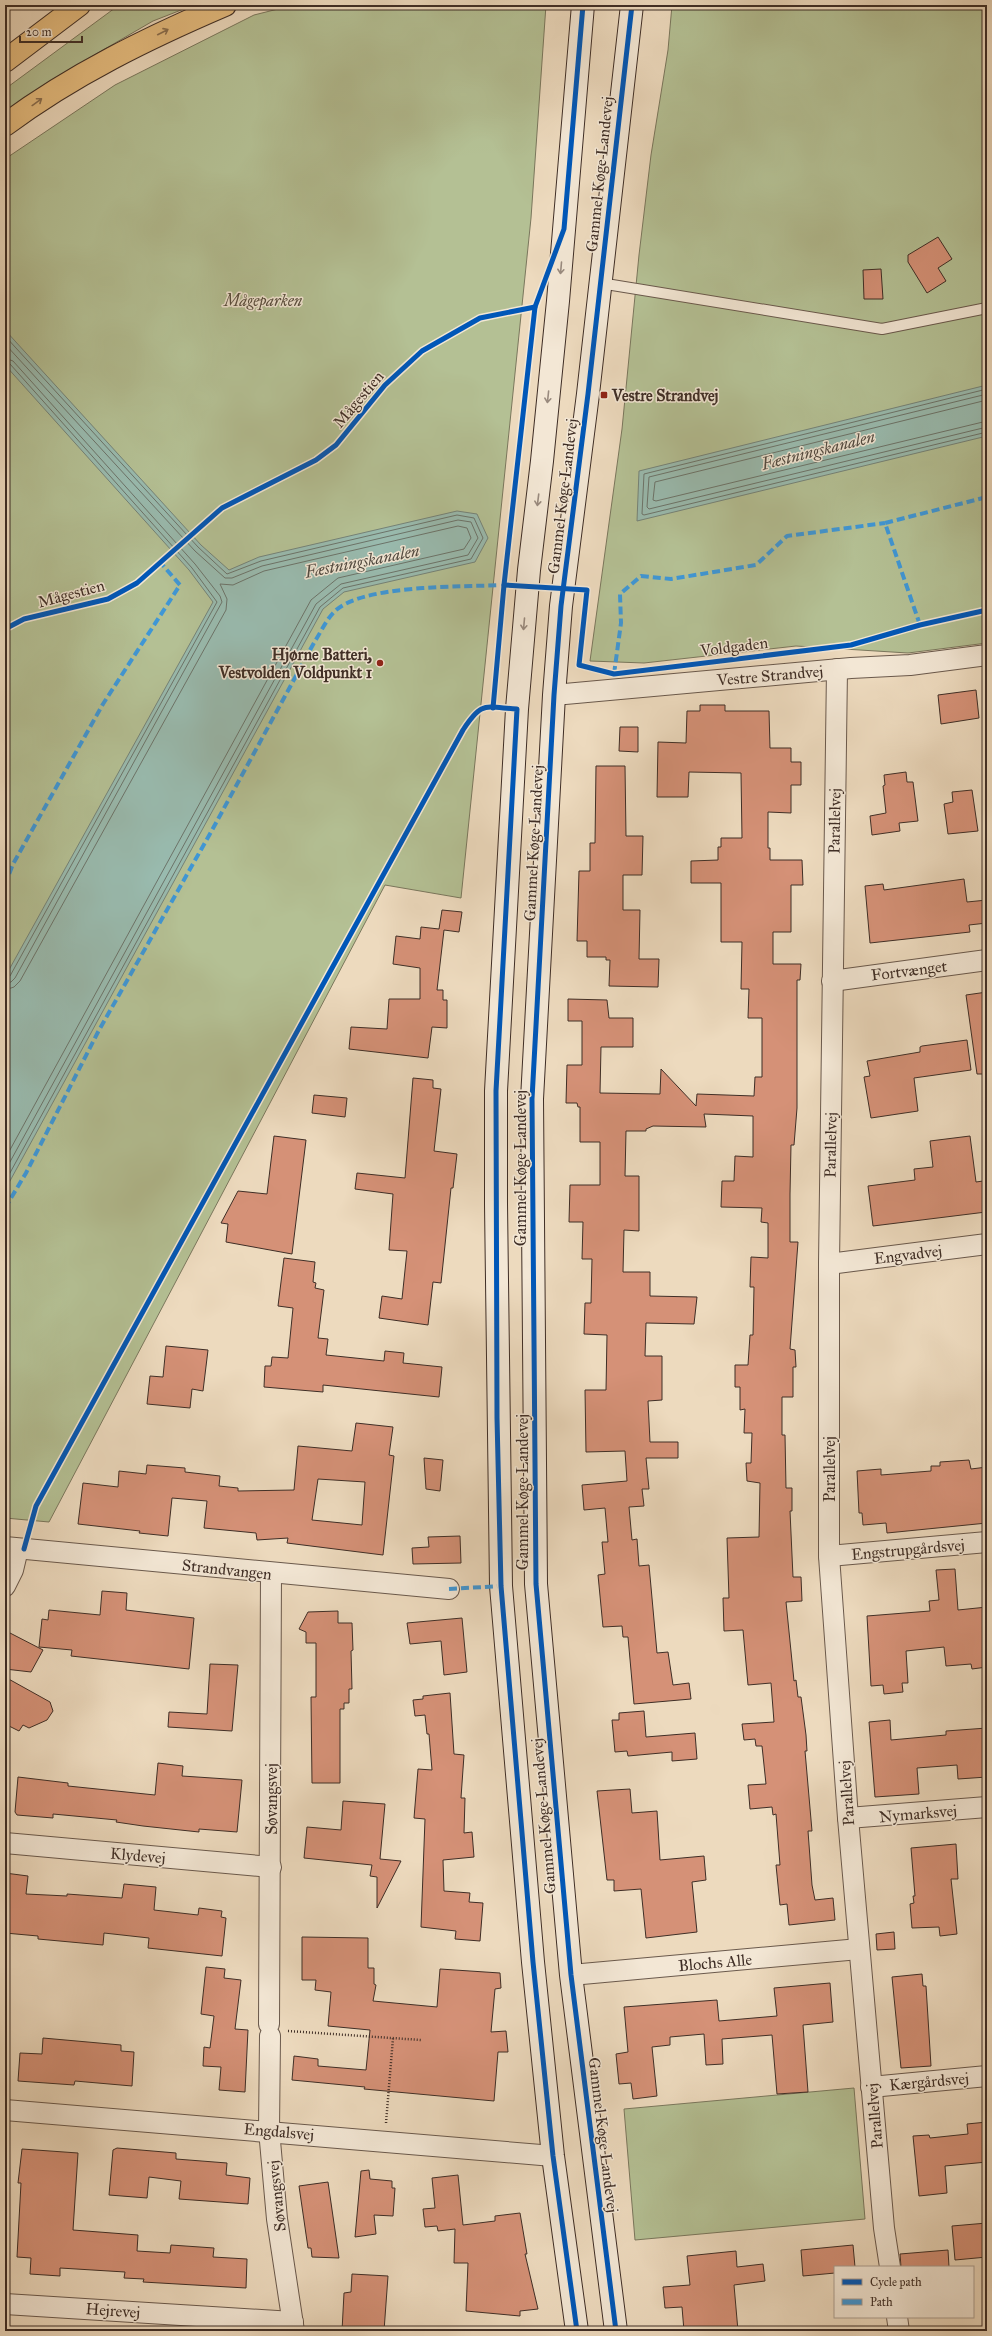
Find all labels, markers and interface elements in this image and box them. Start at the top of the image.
scale bar [20,18,82,44]
text: 20 m [26,25,52,39]
one-way arrow [156,28,168,35]
street label: Gammel Køge Landevej [582,95,618,253]
one-way arrow [31,97,42,106]
one-way arrow [557,261,564,274]
park label: Mågeparken [222,291,303,311]
street label: Mågestien [329,367,389,432]
place label: Vestre Strandvej [611,386,719,406]
one-way arrow [545,390,552,403]
marker: Vestre Strandvej [599,390,609,400]
street label: Gammel Køge Landevej [544,417,582,575]
water label: Fæstningskanalen [758,426,877,475]
one-way arrow [534,493,541,506]
water label: Fæstningskanalen [302,540,421,583]
street label: Mågestien [36,575,107,612]
one-way arrow [520,617,528,630]
street label: Voldgaden [698,633,769,661]
place label: Hjørne Batteri, Vestvolden Voldpunkt 1 [218,645,373,683]
marker: Hjørne Batteri, Vestvolden Voldpunkt 1 [375,658,385,668]
street label: Vestre Strandvej [715,661,824,690]
street label: Gammel Køge Landevej [520,764,548,922]
street label: Parallelvej [824,788,845,854]
street label: Fortvænget [870,956,949,986]
street label: Gammel Køge Landevej [511,1090,531,1246]
street label: Parallelvej [820,1112,841,1178]
street label: Engvadvej [873,1241,943,1269]
street label: Gammel Køge Landevej [513,1414,533,1570]
street label: Parallelvej [820,1436,839,1502]
street label: Engstrupgårdsvej [851,1535,966,1565]
street label: Strandvangen [181,1555,273,1585]
street label: Gammel Køge Landevej [527,1737,561,1895]
street label: Parallelvej [835,1759,858,1826]
street label: Søvangsvej [262,1763,282,1835]
street label: Nymarksvej [878,1801,958,1826]
street label: Klydevej [110,1844,166,1867]
street label: Blochs Alle [677,1950,753,1975]
street label: Gammel Køge Landevej [584,2056,622,2214]
street label: Kærgårdsvej [888,2069,970,2095]
street label: Parallelvej [862,2082,887,2150]
street label: Engdalsvej [243,2119,315,2145]
street label: Søvangsvej [263,2159,291,2233]
legend [834,2266,974,2318]
text: Cycle path [870,2275,922,2289]
text: Path [870,2295,893,2309]
street label: Hejrevej [85,2299,141,2322]

